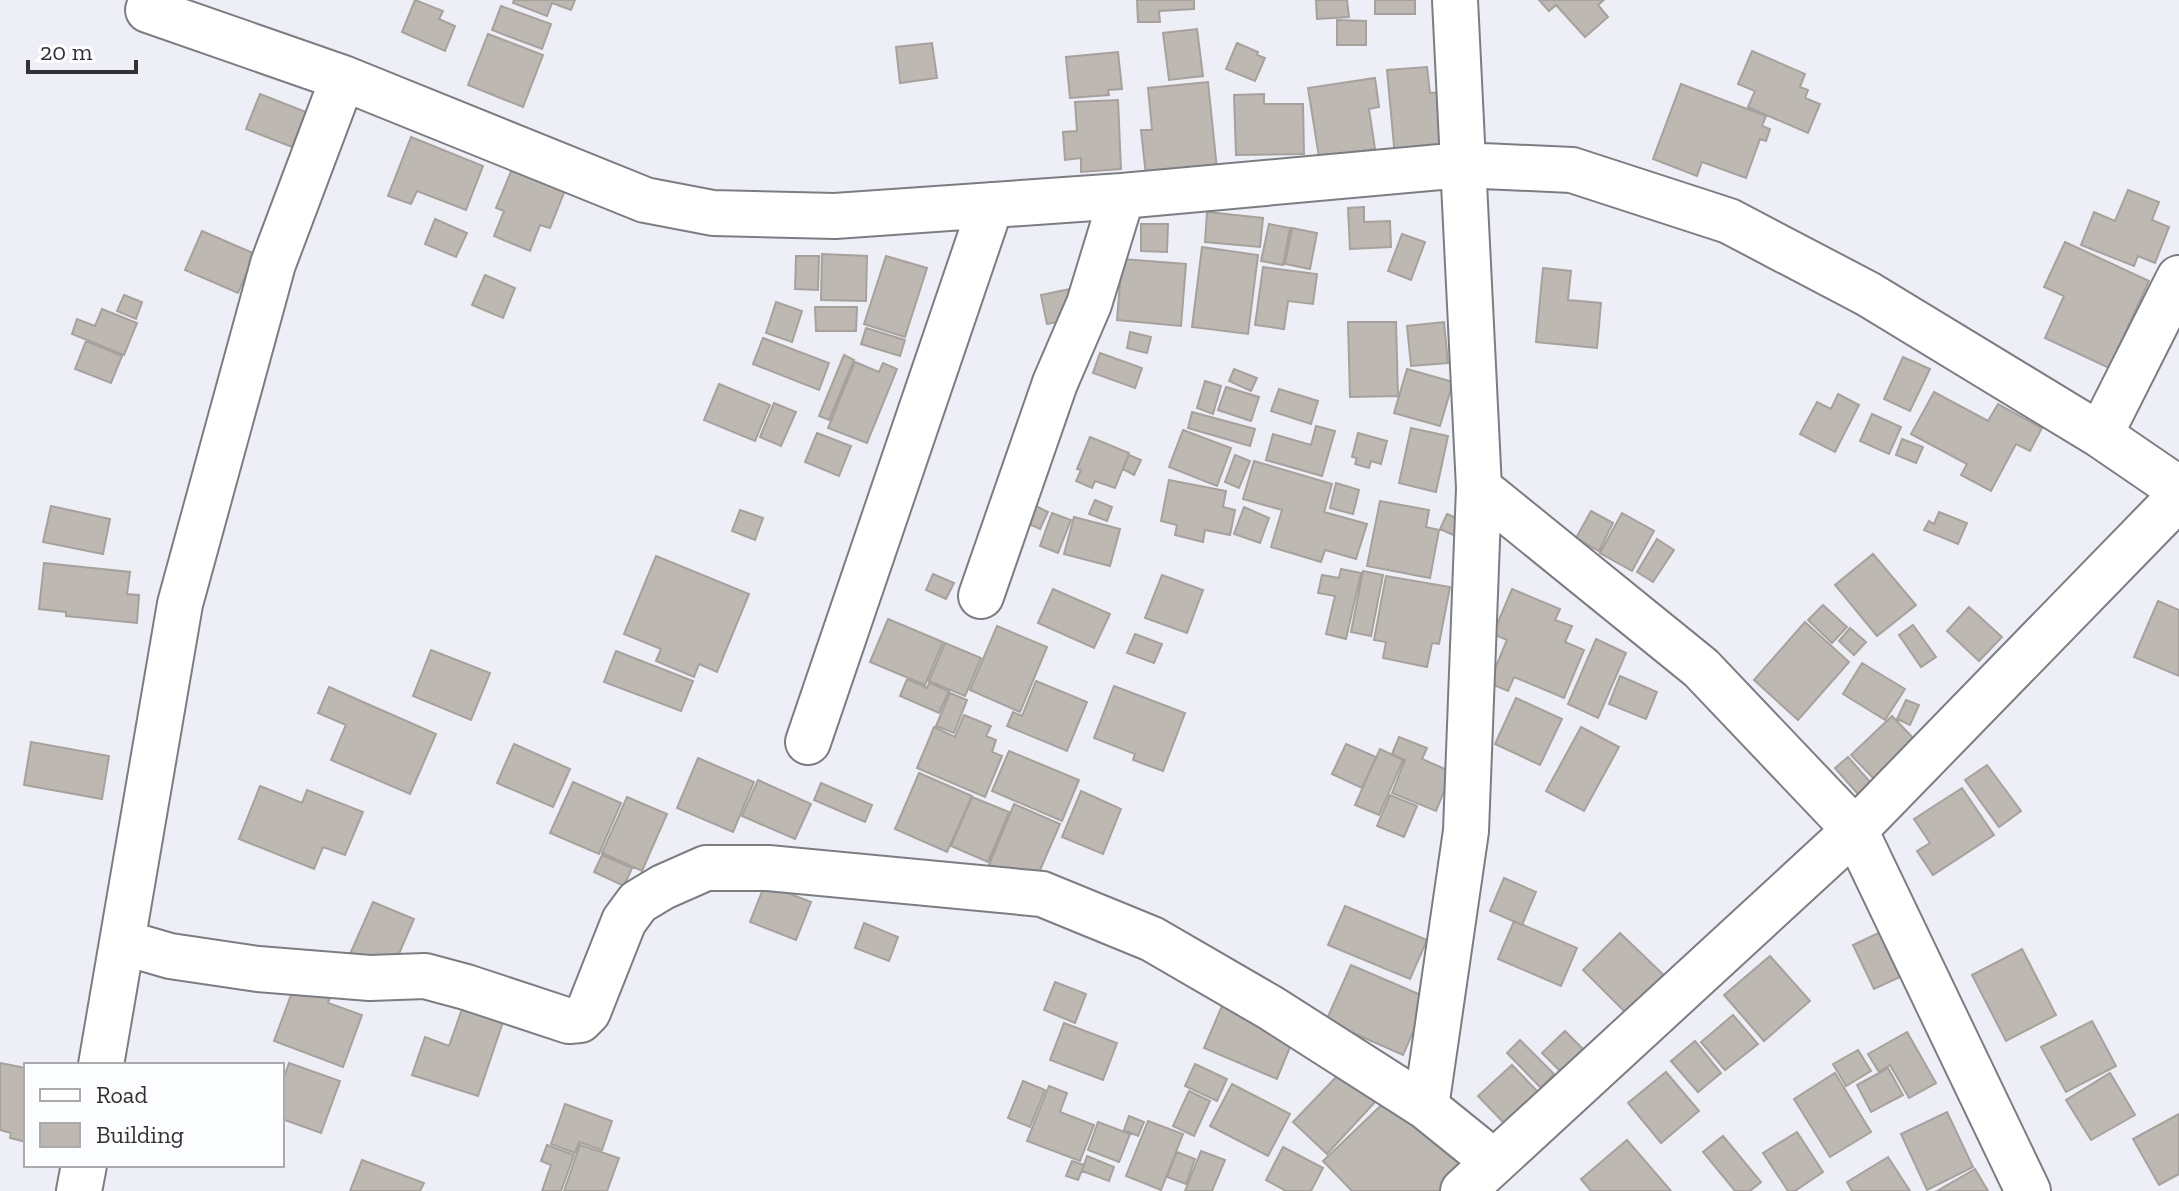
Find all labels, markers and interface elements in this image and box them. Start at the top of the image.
scale bar [28,24,136,74]
text: 20 m [40,37,93,66]
legend [24,1063,284,1167]
text: Road [96,1080,148,1109]
text: Building [96,1120,184,1149]

